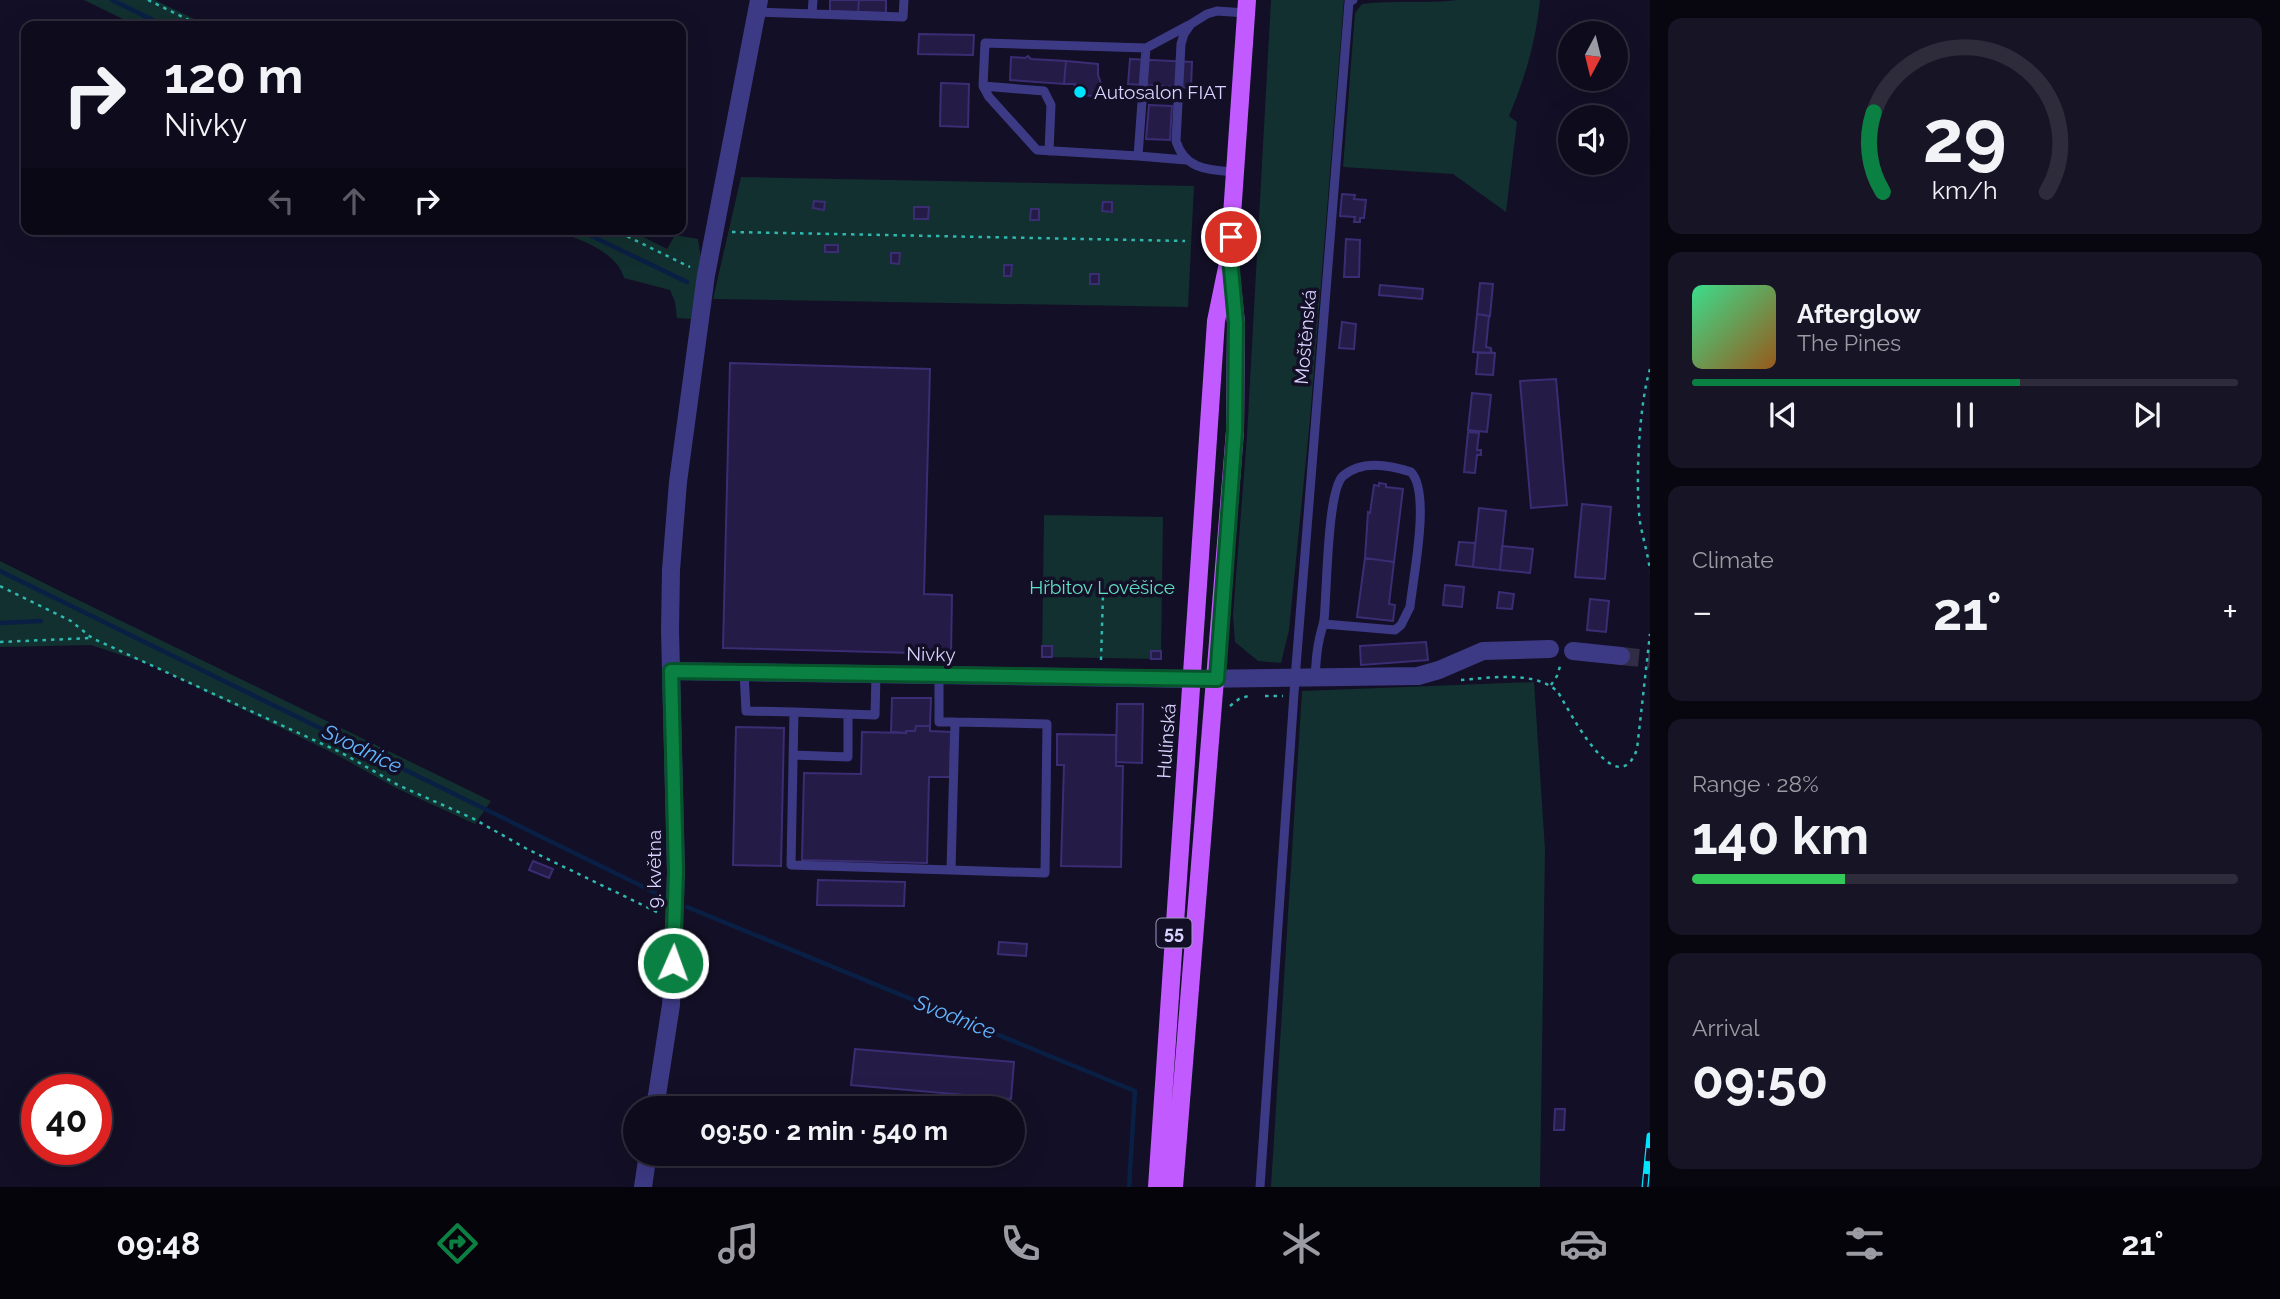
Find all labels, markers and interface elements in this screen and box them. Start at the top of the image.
north arrow [1558,21,1628,91]
map controls [1558,21,1628,175]
text: 120 m [164,47,303,104]
icon: right [49,49,140,140]
place label: Autosalon FIAT [1094,81,1227,103]
marker: Autosalon FIAT [1072,84,1088,100]
text: 29 [1923,94,2007,179]
button: sound [1558,105,1628,175]
text: Nivky [164,106,247,143]
text: km/h [1932,175,1998,205]
icon: left [262,182,300,220]
icon: ahead [335,182,373,220]
icon: right [408,182,446,220]
pin [1201,207,1261,267]
icon: arrive [1212,218,1250,256]
street label: Moštěnská [1290,289,1320,385]
text: Afterglow [1797,299,1921,329]
text: The Pines [1797,329,1901,356]
icon: previous [1764,396,1802,434]
icon: pause [1946,396,1984,434]
icon: next [2128,396,2166,434]
text: Climate [1692,546,1774,573]
park label: Hřbitov Lověšice [1029,576,1175,598]
text: 21° [1933,581,2002,642]
text: − [1692,589,1712,634]
text: + [2222,589,2238,634]
street label: Nivky [906,643,956,665]
street label: Hulínská [1152,703,1180,779]
water label: Svodnice [318,718,406,778]
text: Range · 28% [1692,770,1819,797]
text: 140 km [1692,805,1869,866]
street label: 9. května [643,830,665,908]
road number: 55 [1156,918,1192,948]
position arrow [636,926,710,1000]
water label: Svodnice [910,989,999,1044]
text: Arrival [1692,1014,1759,1041]
text: 09:50 [1692,1049,1828,1110]
speed limit sign: 40 [21,1074,112,1165]
text: 09:50 · 2 min · 540 m [700,1116,948,1146]
icon: directions [433,1219,482,1268]
icon: music [714,1219,763,1268]
icon: phone [996,1219,1045,1268]
icon: climate [1277,1219,1326,1268]
icon: car [1559,1219,1608,1268]
icon: filters [1840,1219,1889,1268]
text: 09:48 [116,1225,200,1262]
text: 21° [2121,1225,2164,1262]

